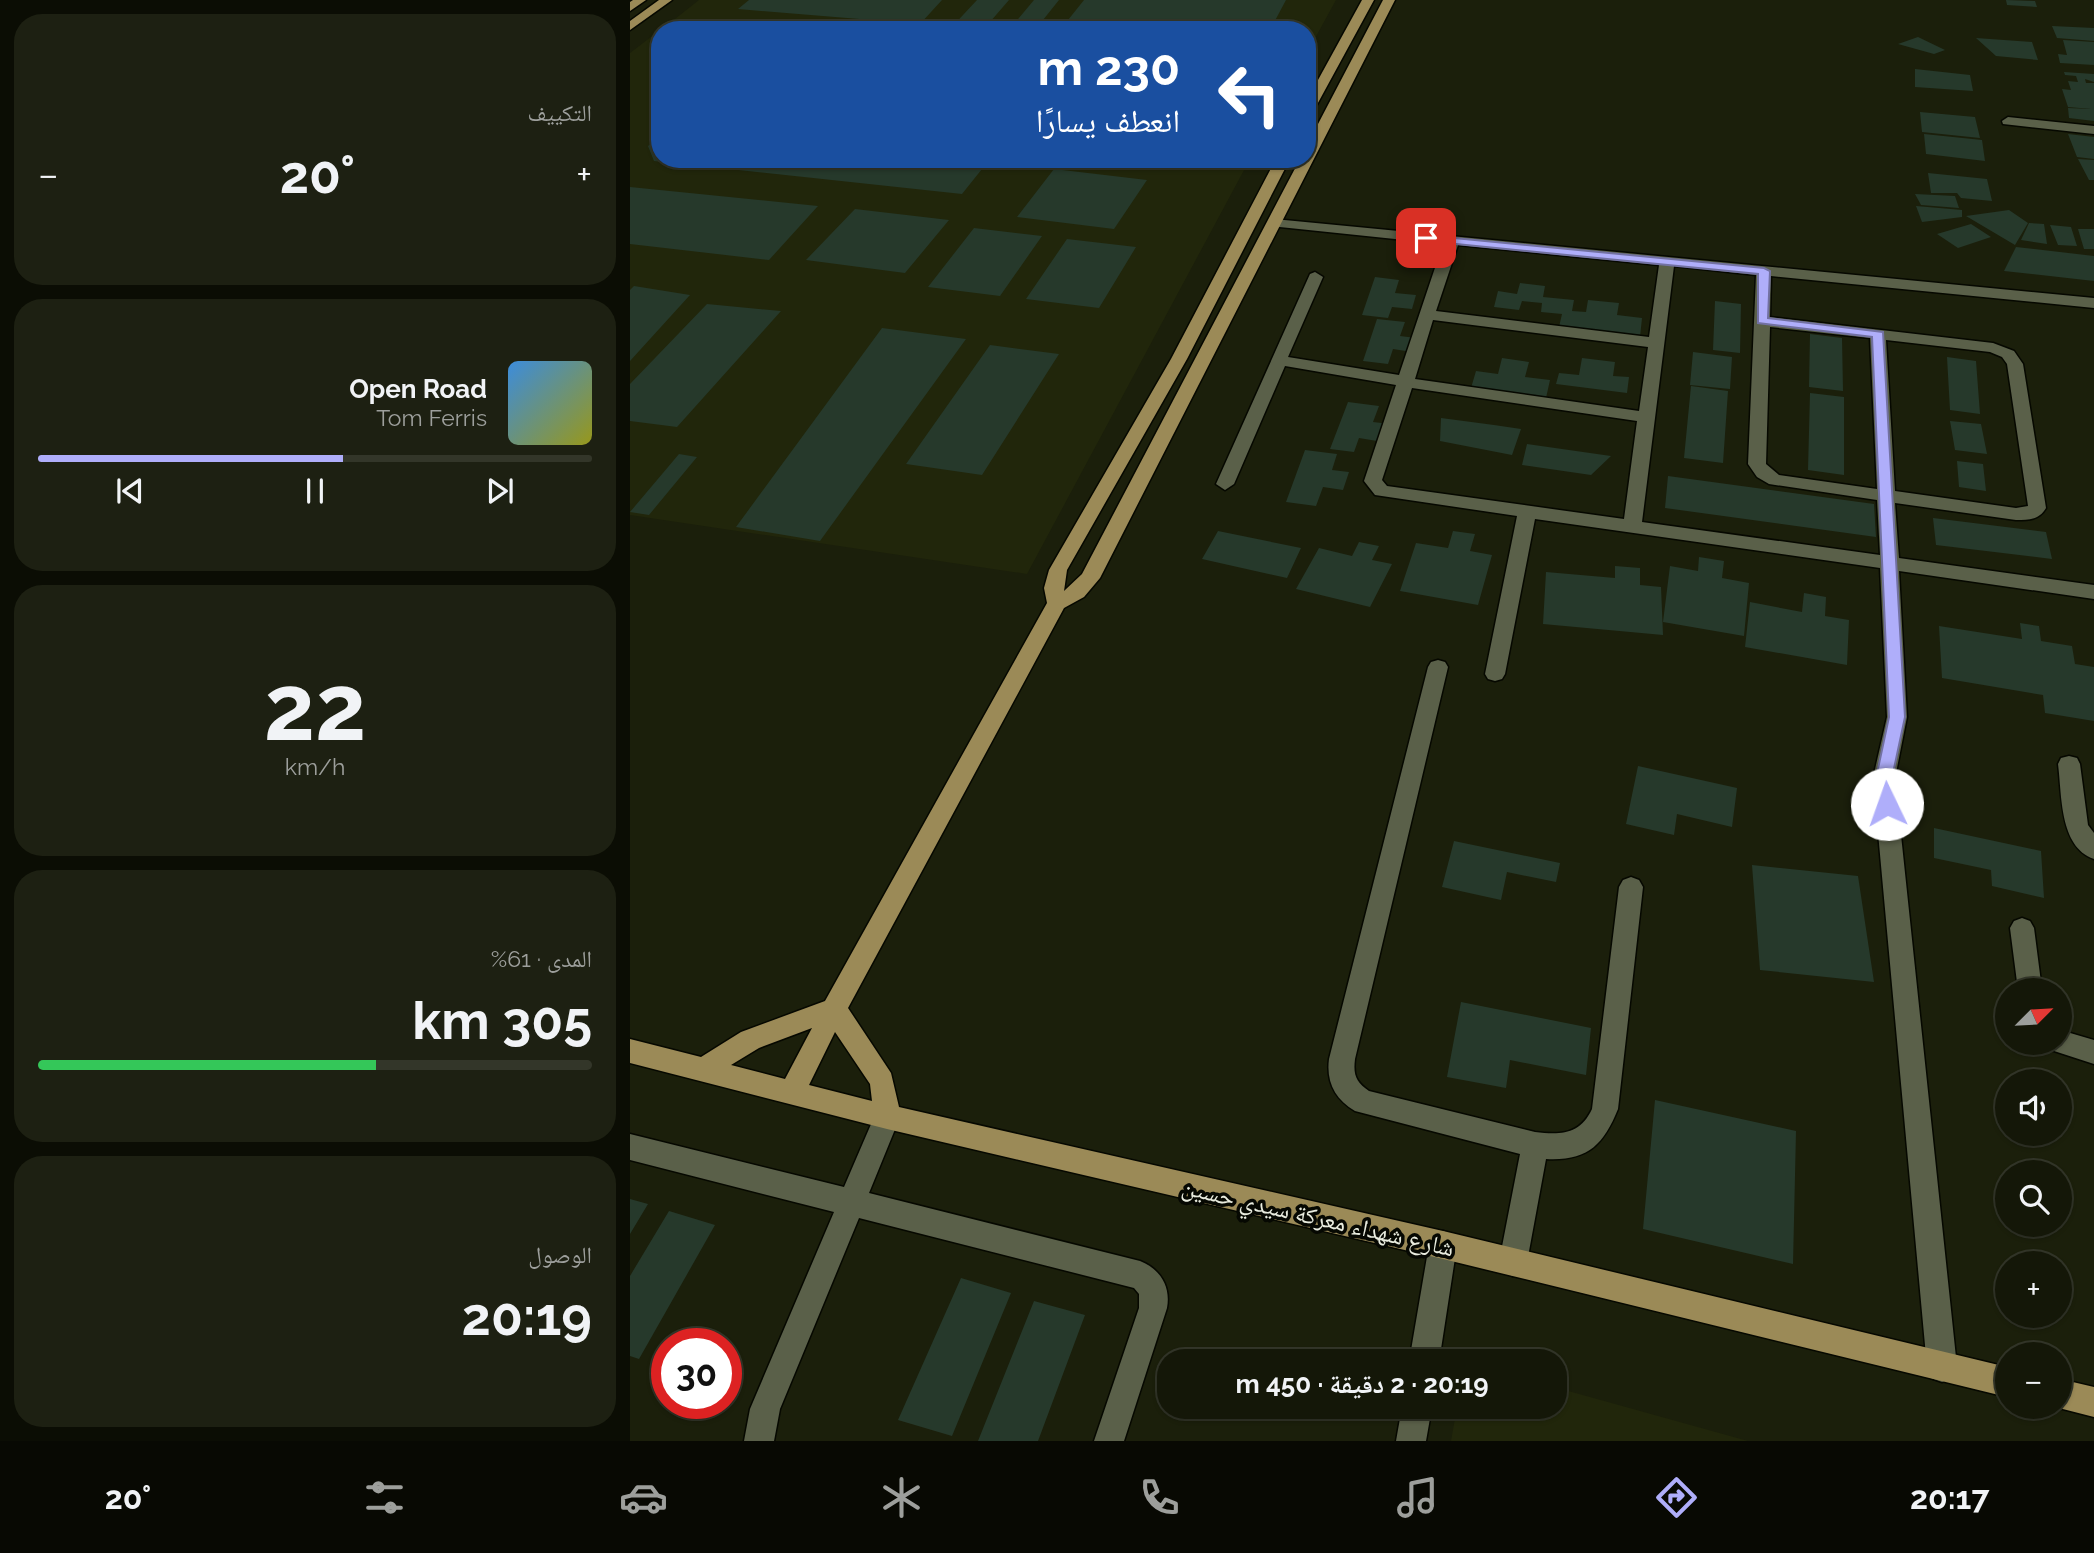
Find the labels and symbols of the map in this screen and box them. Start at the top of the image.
pin [1396,208,1456,268]
position arrow [1850,767,1924,841]
north arrow [1995,978,2072,1055]
street label: شارع شهداء معركة سيدي حسين [1178,1172,1457,1267]
speed limit sign: 30 [651,1328,742,1419]

